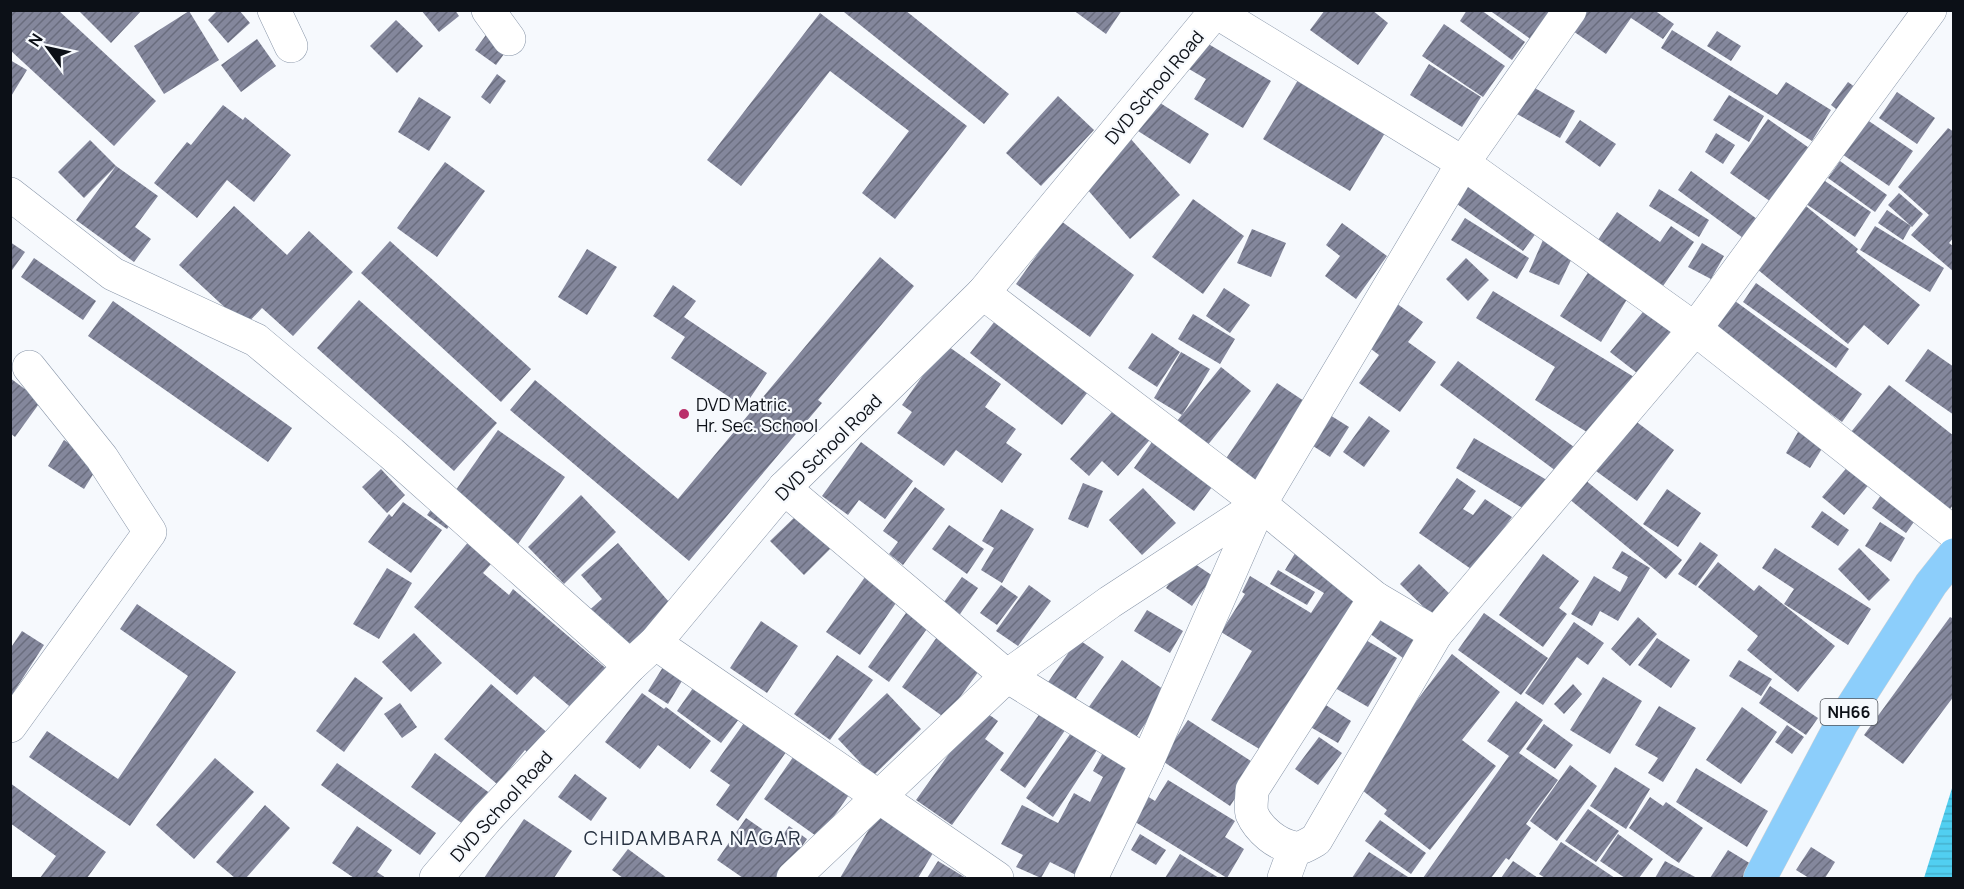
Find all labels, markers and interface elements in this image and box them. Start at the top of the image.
north arrow [18,18,78,78]
street label: DVD School Road [1099,25,1209,149]
text: N [23,29,48,51]
street label: DVD School Road [769,388,887,506]
place label: DVD Matric. Hr. Sec. School [696,392,818,437]
marker: DVD Matric. Hr. Sec. School [677,407,691,421]
road number: NH66 [1820,699,1878,725]
street label: DVD School Road [445,745,557,867]
district label: CHIDAMBARA NAGAR [584,824,802,851]

